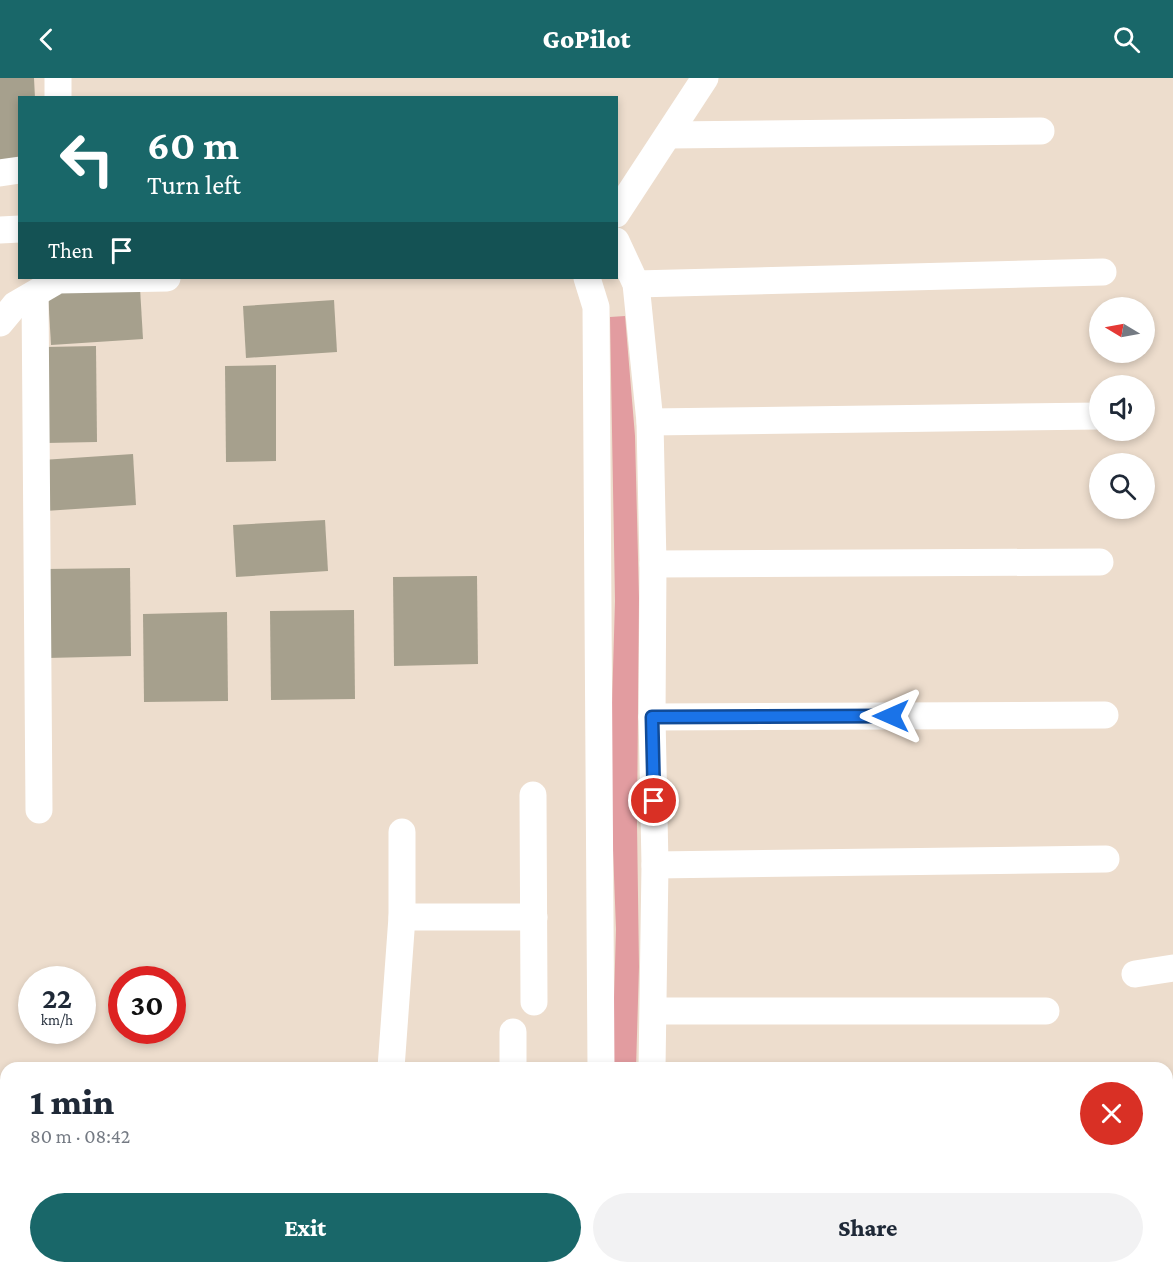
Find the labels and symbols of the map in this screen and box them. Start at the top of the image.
north arrow [1089,297,1155,363]
position arrow [859,684,923,748]
pin [628,775,679,826]
speed limit sign: 30 [108,966,186,1044]

